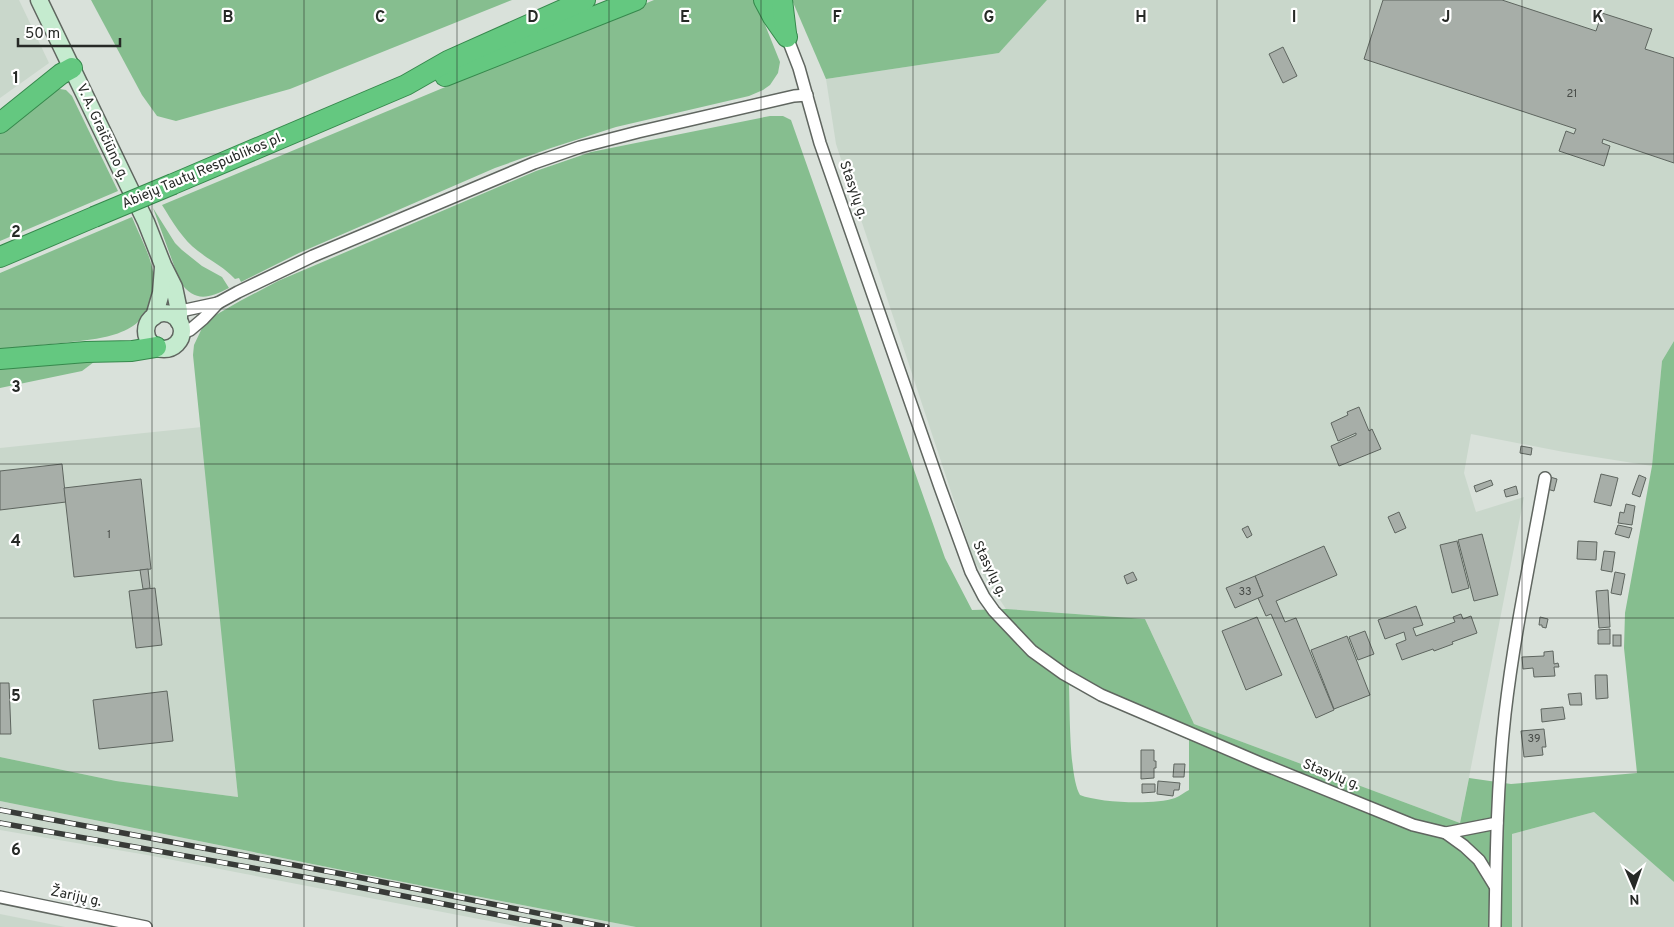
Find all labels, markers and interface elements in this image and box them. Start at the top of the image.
text: B [222,8,234,28]
text: C [375,8,385,28]
text: D [527,8,539,28]
text: E [680,8,690,28]
text: F [832,8,842,28]
text: G [984,8,994,28]
text: H [1135,8,1147,28]
text: I [1292,8,1296,28]
text: J [1442,8,1450,28]
text: K [1592,8,1604,28]
scale bar [18,15,120,47]
text: 50 m [25,25,60,44]
text: 1 [13,69,19,89]
street label: V. A. Graičiūno g. [72,81,132,183]
house number: 21 [1567,87,1577,101]
street label: Abiejų Tautų Respublikos pl. [119,129,287,213]
street label: Stasylų g. [835,159,871,221]
text: 2 [11,223,21,243]
text: 3 [11,378,21,398]
house number: 1 [107,528,111,542]
text: 4 [11,532,21,552]
street label: Stasylų g. [968,538,1010,600]
house number: 33 [1238,585,1252,599]
text: 5 [11,687,21,707]
house number: 39 [1528,732,1540,746]
street label: Stasylų g. [1300,756,1362,794]
text: 6 [11,841,21,861]
north arrow [1609,862,1659,912]
street label: Žarijų g. [49,882,103,911]
text: N [1629,890,1640,907]

